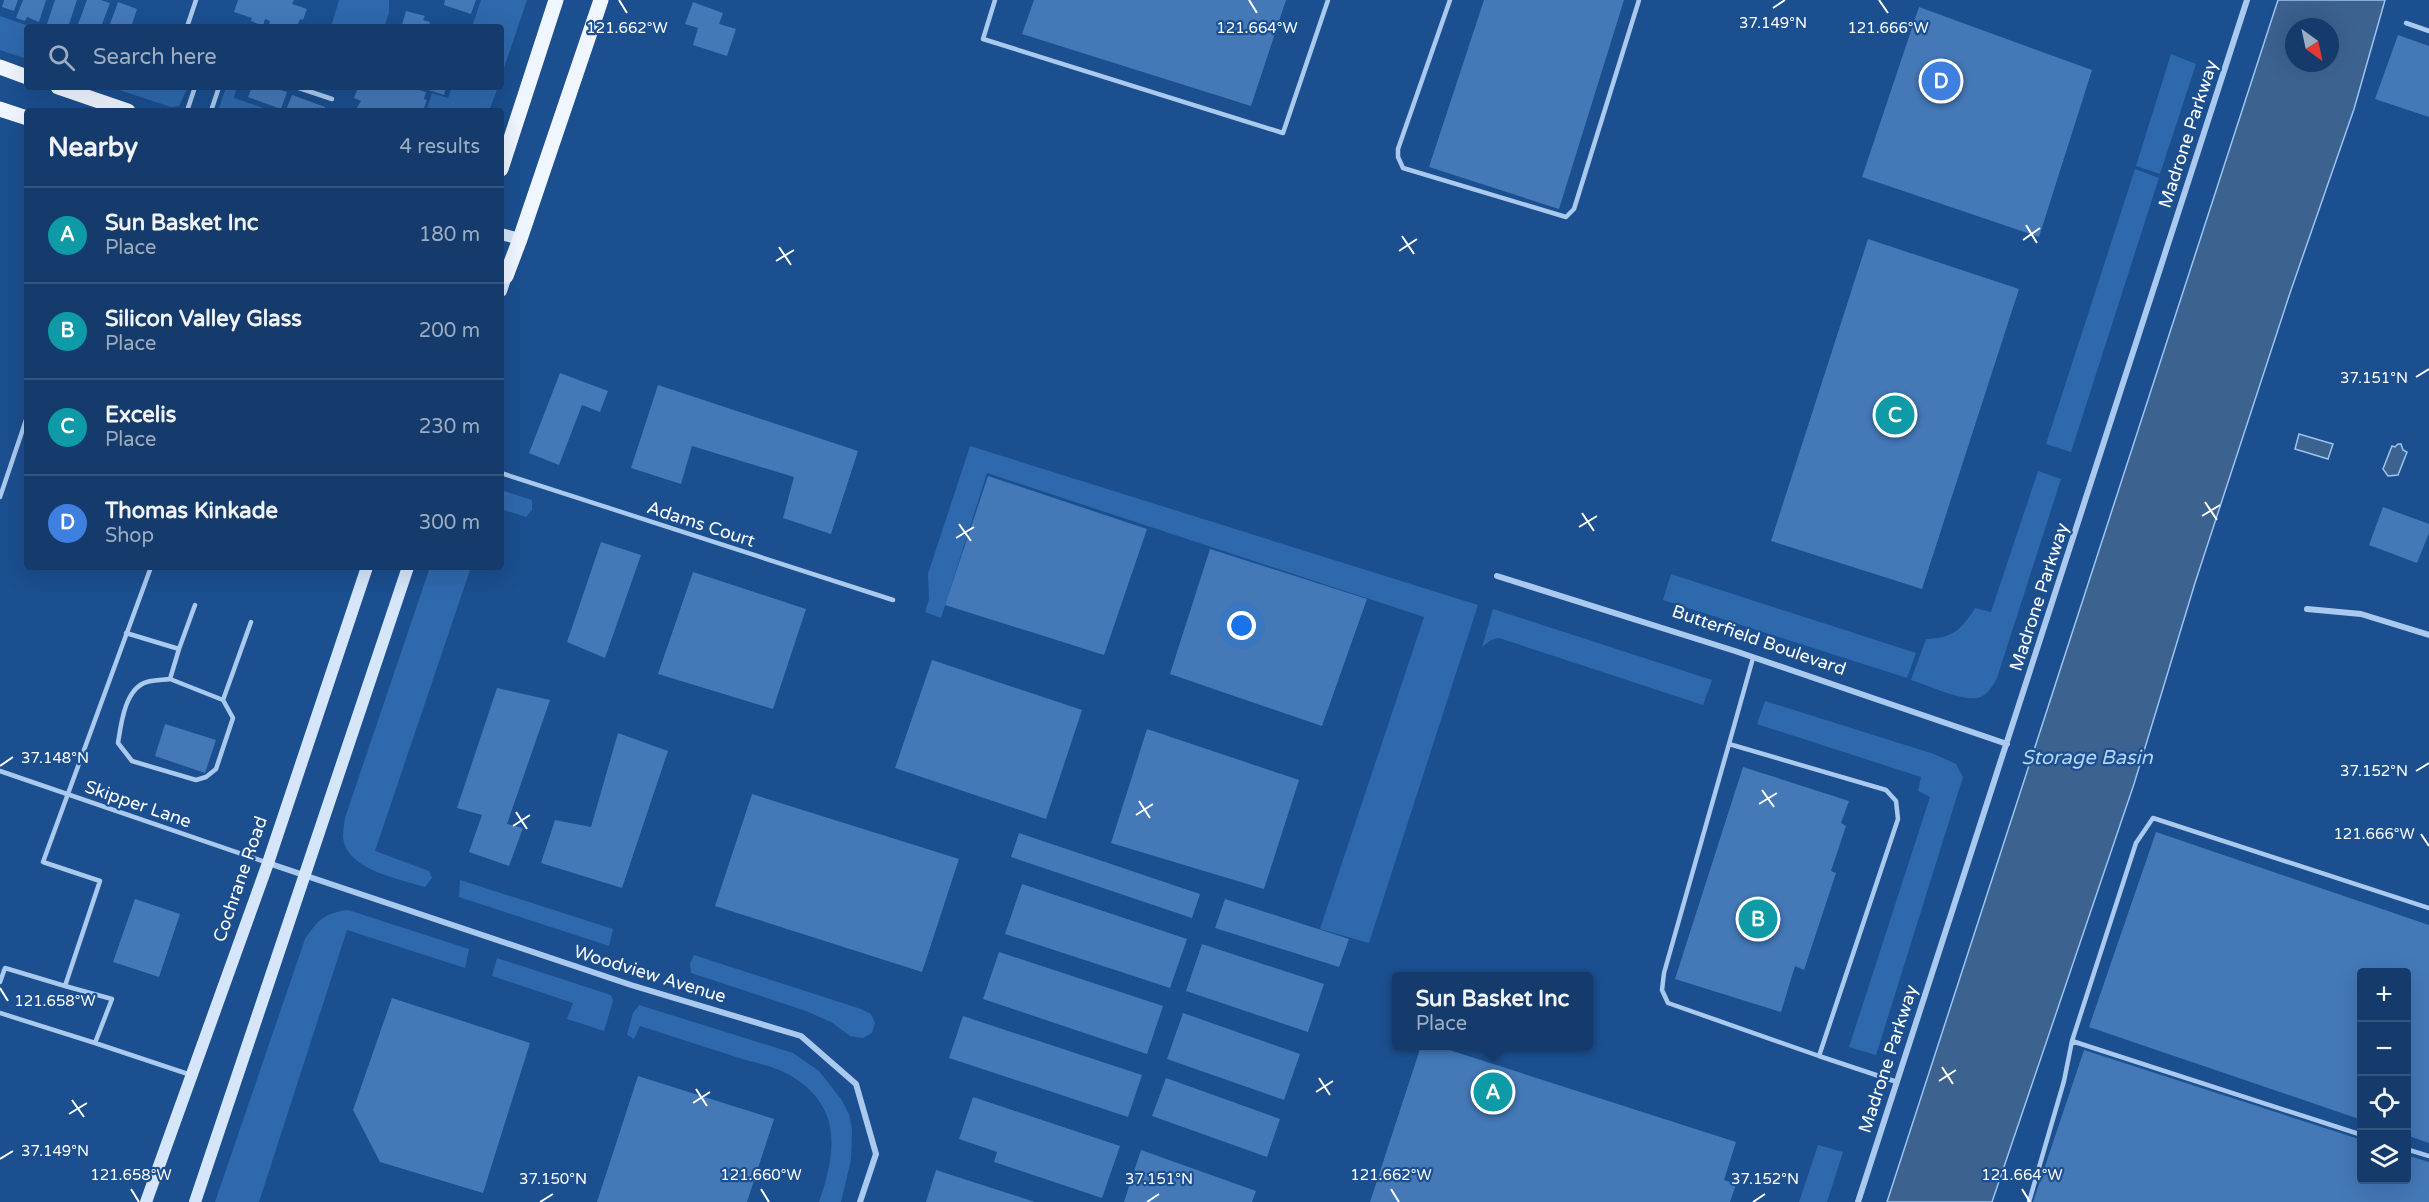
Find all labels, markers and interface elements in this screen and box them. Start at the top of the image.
text: 37.149°N [1739,14,1807,32]
north arrow [2285,18,2339,72]
text: 121.662°W [586,19,668,37]
text: 121.664°W [1216,19,1298,37]
text: 121.666°W [1847,19,1929,37]
search box [24,24,504,90]
icon: search [45,41,78,74]
text: Search here [93,44,217,70]
street label: Madrone Parkway [2154,57,2222,211]
pin: D [1922,58,1960,104]
text: Nearby [48,132,138,163]
text: 4 results [400,135,480,159]
text: Sun Basket Inc [105,210,259,236]
text: A [60,223,75,247]
text: 180 m [419,223,480,247]
text: Place [105,236,156,260]
text: Silicon Valley Glass [105,306,302,332]
text: B [61,319,74,343]
text: 200 m [419,319,480,343]
text: Place [105,332,156,356]
text: 37.151°N [2340,369,2408,387]
pin: C [1876,392,1914,438]
text: Excelis [105,402,176,428]
text: C [61,415,74,439]
text: 230 m [419,415,480,439]
text: Place [105,428,156,452]
street label: Adams Court [644,496,758,552]
text: Thomas Kinkade [105,498,278,524]
text: D [60,511,75,535]
text: 300 m [419,511,480,535]
street label: Madrone Parkway [2005,520,2073,674]
text: Shop [105,524,154,548]
street label: Butterfield Boulevard [1669,600,1849,680]
your location [1227,611,1256,640]
water label: Storage Basin [2021,746,2154,770]
text: 37.148°N [21,749,89,767]
text: 37.152°N [2340,762,2408,780]
street label: Skipper Lane [82,775,194,833]
street label: Cochrane Road [208,813,272,945]
text: 121.666°W [2333,825,2415,843]
pin: B [1738,896,1778,942]
street label: Woodview Avenue [571,940,729,1008]
map controls [2357,968,2411,1184]
button: + [2357,968,2411,1022]
popup [1392,972,1593,1050]
street label: Madrone Parkway [1854,982,1922,1136]
text: Sun Basket Inc [1416,986,1569,1012]
text: 121.658°W [14,992,96,1010]
text: Place [1416,1012,1467,1036]
button: − [2357,1022,2411,1076]
pin: A [1474,1070,1512,1114]
button: locate [2357,1076,2411,1130]
button: layers [2357,1130,2411,1184]
text: 37.149°N [21,1142,89,1160]
text: 121.658°W [90,1166,172,1184]
text: 121.660°W [720,1166,802,1184]
text: 121.662°W [1350,1166,1432,1184]
text: 121.664°W [1981,1166,2063,1184]
text: 37.150°N [519,1170,587,1188]
text: 37.151°N [1125,1170,1193,1188]
text: 37.152°N [1731,1170,1799,1188]

